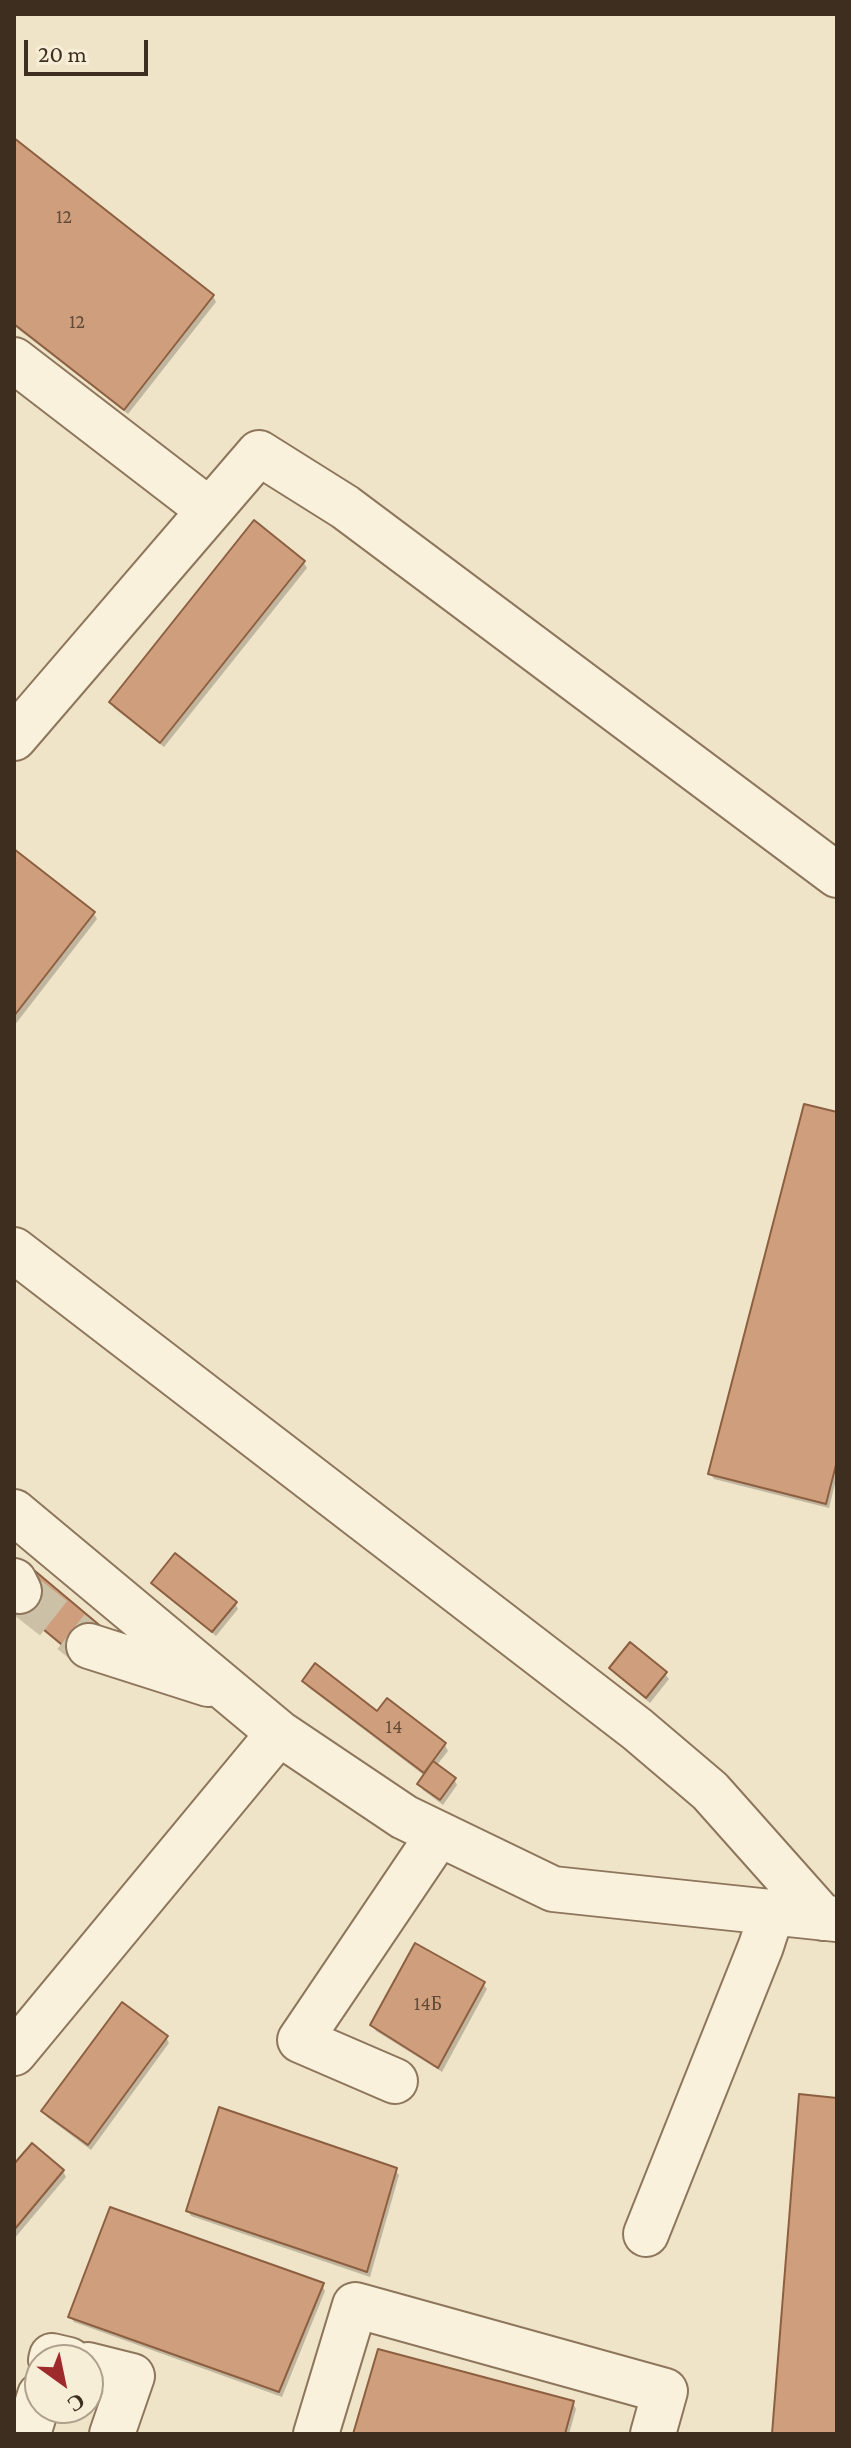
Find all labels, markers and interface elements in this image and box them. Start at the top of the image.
scale bar [28,24,152,74]
text: 20 m [38,40,87,67]
house number: 12 [56,205,72,229]
house number: 12 [69,310,85,334]
house number: 14 [386,1715,402,1739]
house number: 14Б [414,1992,442,2016]
north arrow [24,2344,104,2424]
text: С [63,2388,90,2418]

